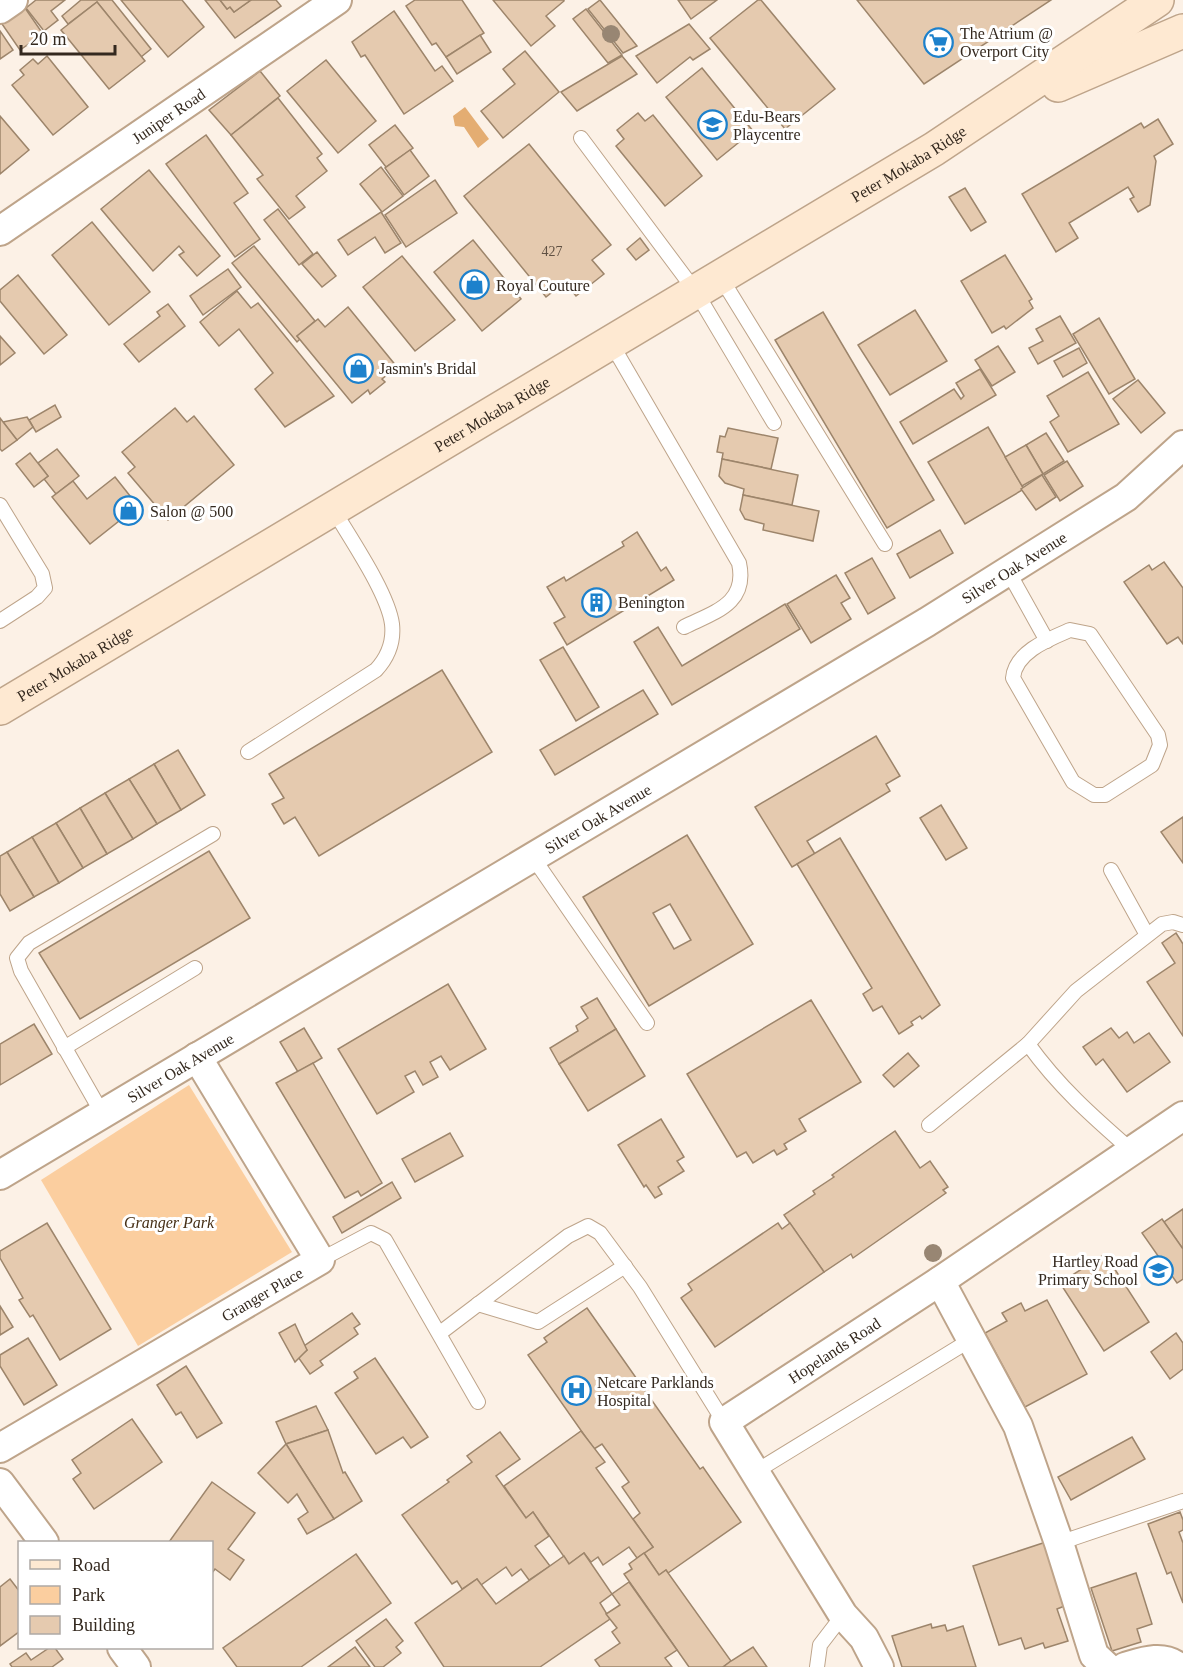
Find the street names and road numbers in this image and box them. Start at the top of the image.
street label: Juniper Road [128,85,208,147]
street label: Peter Mokaba Ridge [848,122,969,205]
street label: Peter Mokaba Ridge [431,373,552,455]
street label: Silver Oak Avenue [958,528,1069,607]
street label: Peter Mokaba Ridge [14,622,135,704]
street label: Silver Oak Avenue [542,780,654,857]
street label: Silver Oak Avenue [124,1029,237,1106]
street label: Granger Place [219,1264,306,1324]
street label: Hopelands Road [785,1314,883,1386]

